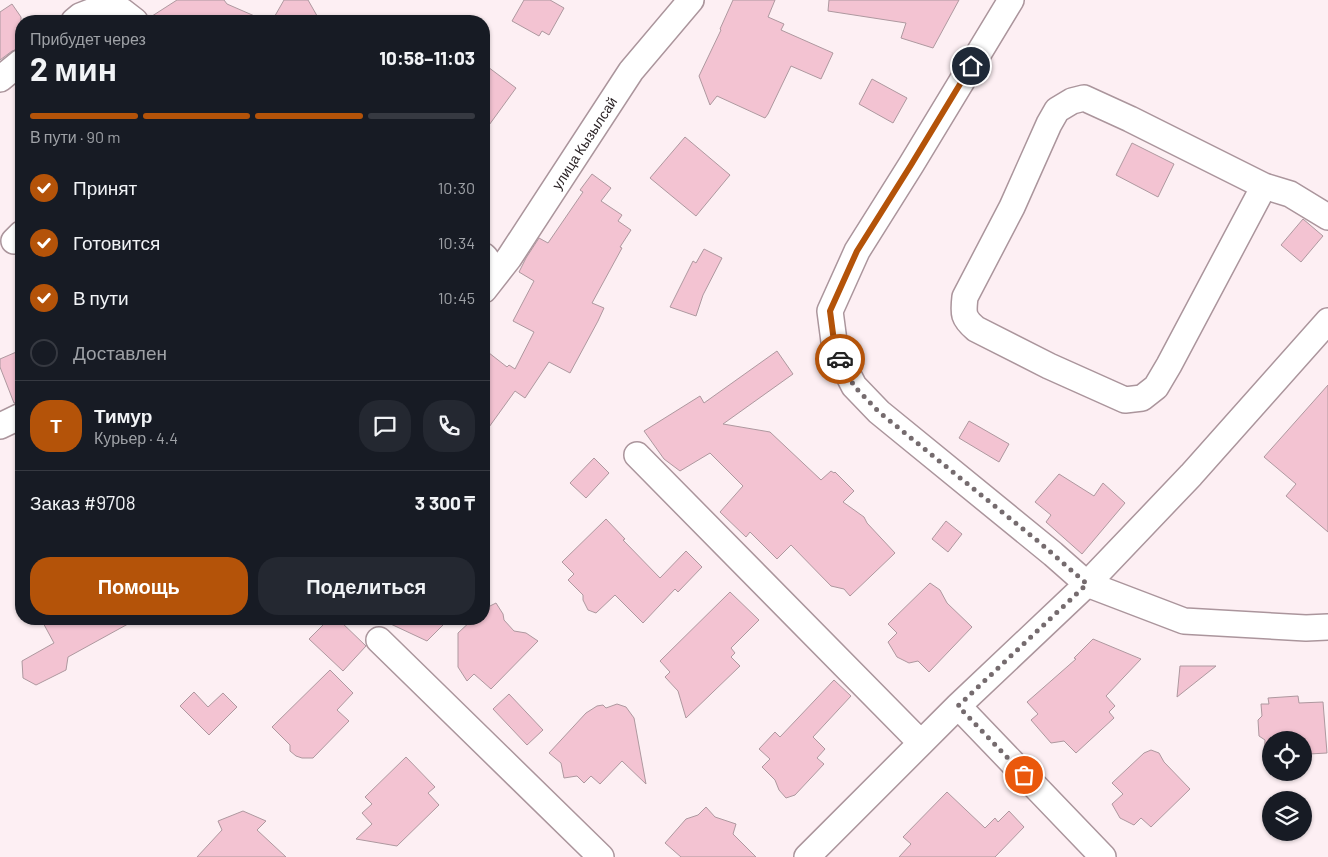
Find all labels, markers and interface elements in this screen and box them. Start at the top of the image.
text: Прибудет через [30,29,146,48]
pin [950,45,992,87]
text: 10:58–11:03 [379,46,475,69]
text: 2 мин [30,49,117,87]
icon: home [957,52,985,80]
street label: улица Кызылсай [548,94,620,192]
text: В пути · 90 m [30,127,120,146]
icon: check [30,174,58,202]
text: Принят [73,176,137,199]
text: 10:30 [438,178,475,197]
icon: check [30,229,58,257]
text: Готовится [73,231,160,254]
text: 10:34 [438,233,475,252]
icon: check [30,284,58,312]
text: В пути [73,286,129,309]
text: 10:45 [438,288,475,307]
courier [815,334,865,384]
text: Доставлен [73,341,167,364]
icon: car [826,345,854,373]
button: chat [359,400,411,452]
button: phone [423,400,475,452]
text: Тимур [94,404,152,427]
text: Т [50,414,62,437]
text: Курьер · 4.4 [94,428,178,447]
text: Заказ #9708 [30,491,136,514]
text: 3 300 ₸ [415,491,475,514]
button: Помощь [30,557,248,615]
button: Поделиться [258,557,475,615]
map controls [1262,731,1312,841]
button: locate [1262,731,1312,781]
pin [1003,754,1045,796]
icon: bag [1010,761,1038,789]
button: layers [1262,791,1312,841]

